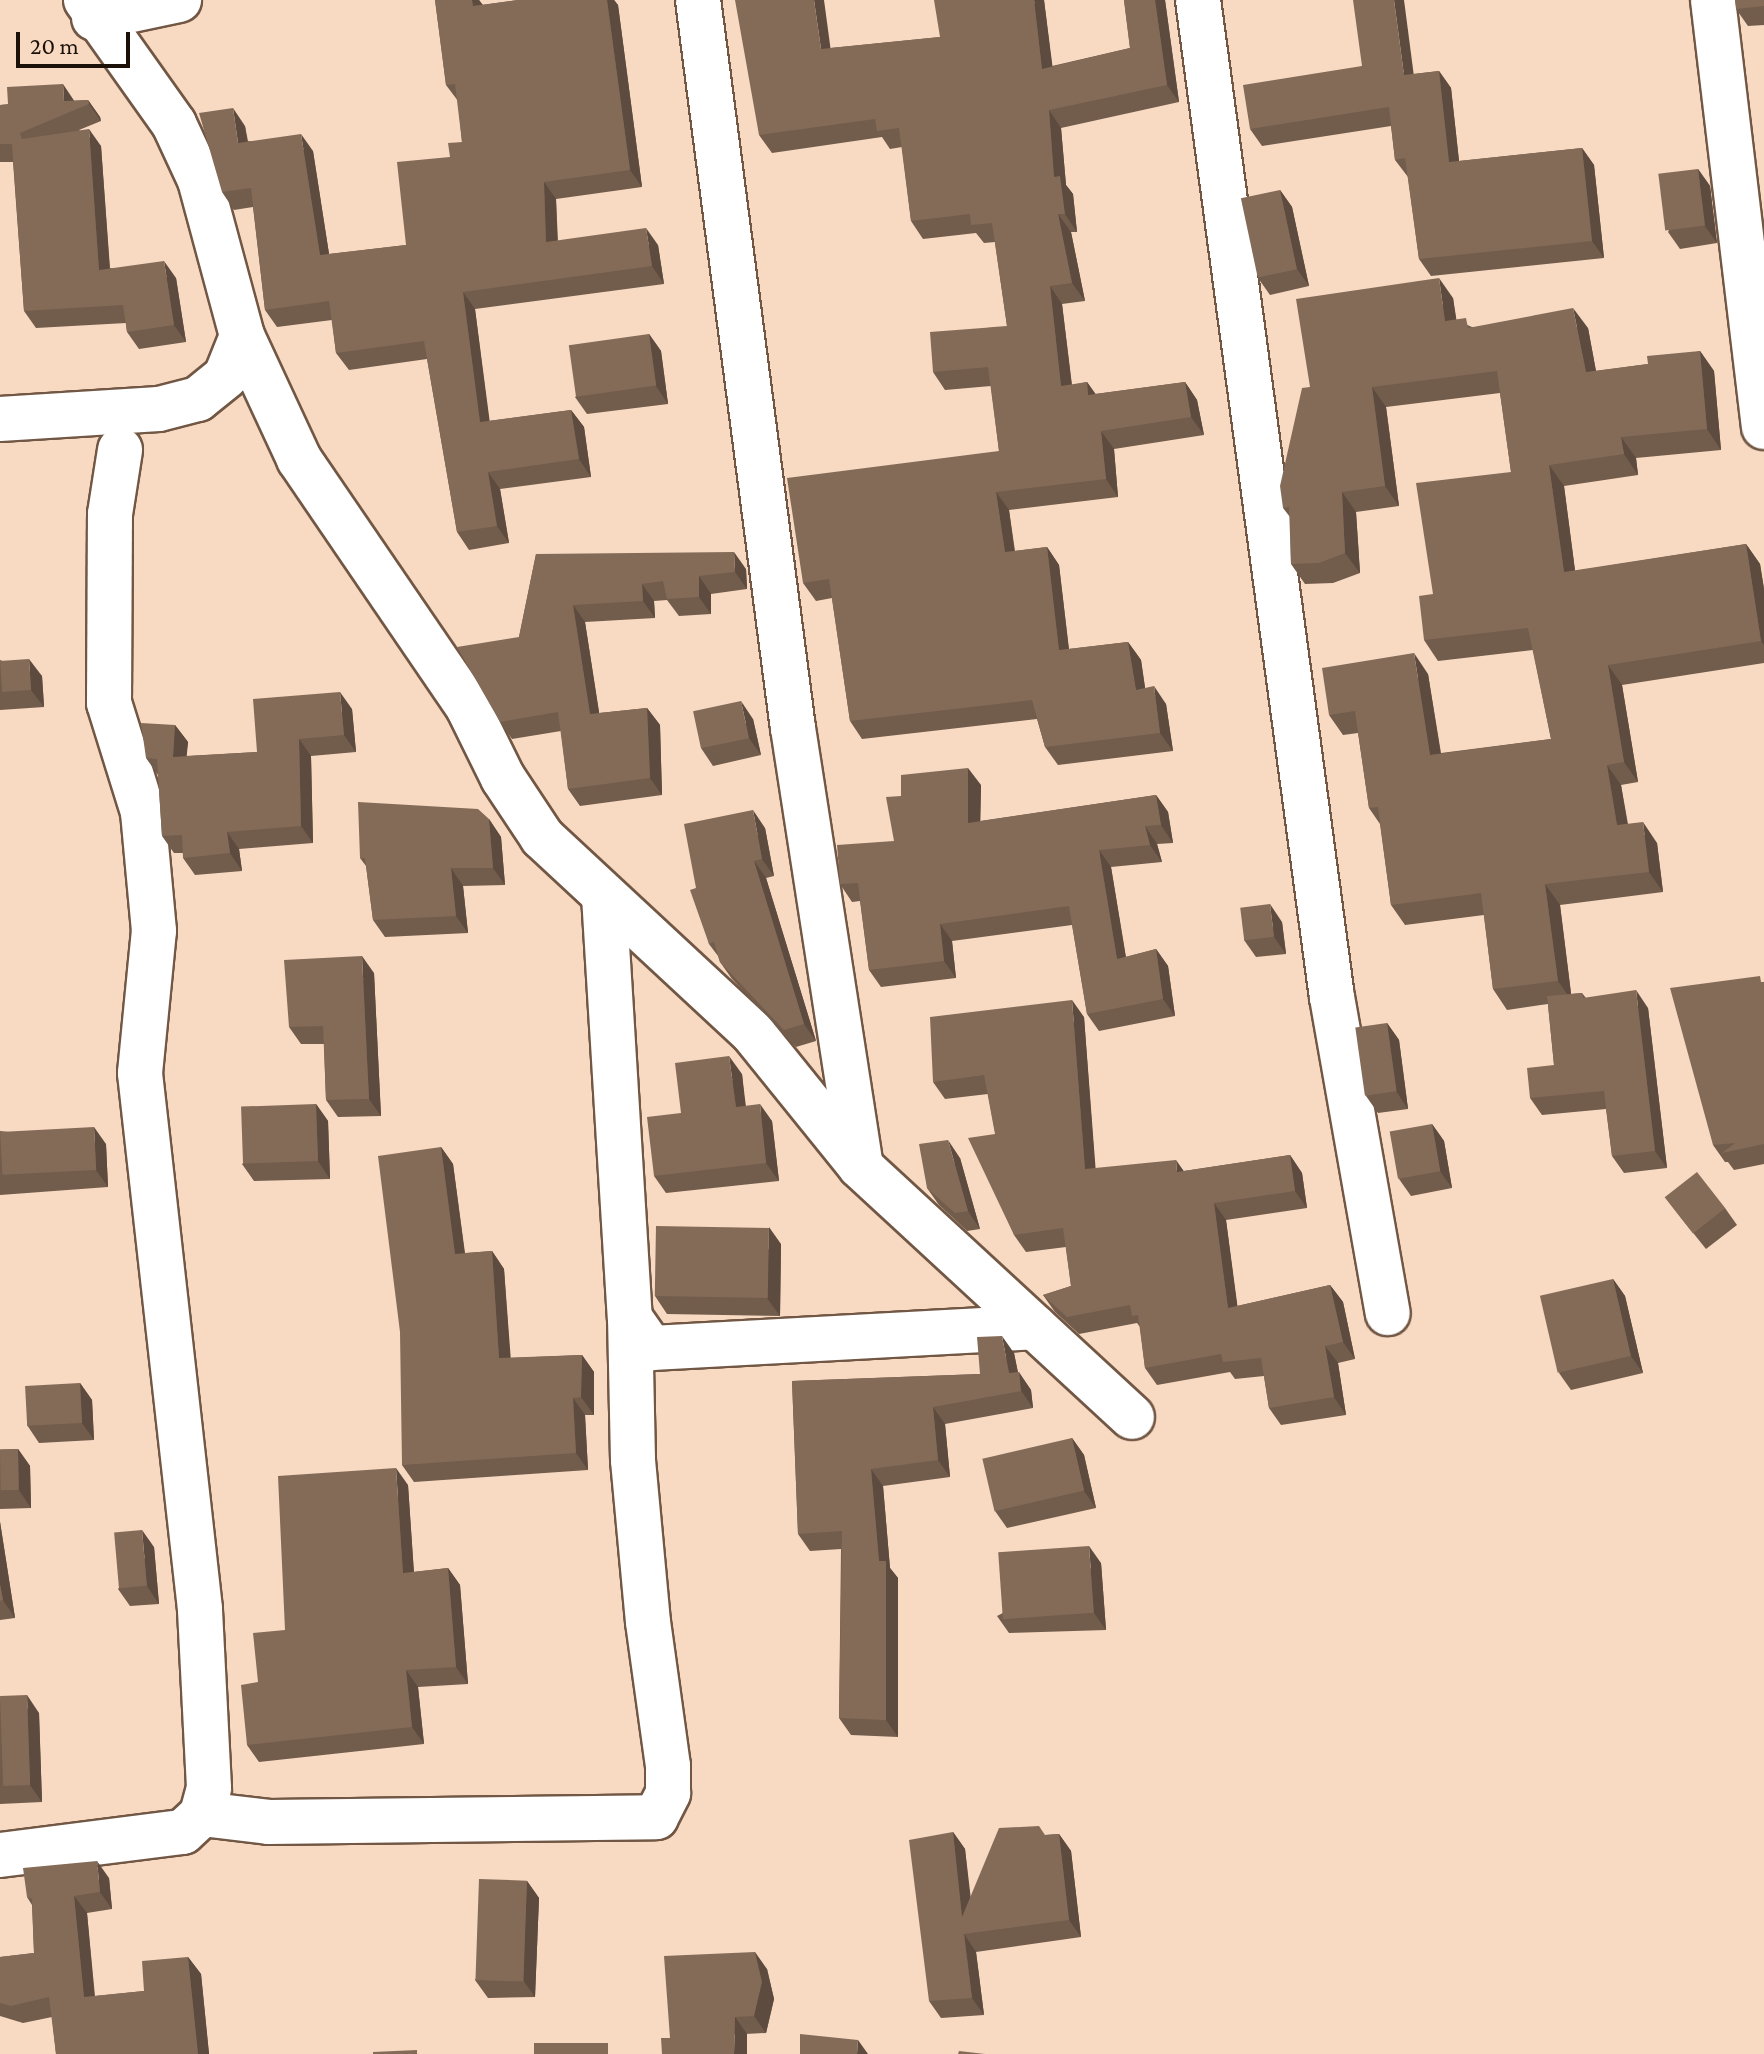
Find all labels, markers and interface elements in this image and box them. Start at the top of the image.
scale bar [20,16,134,66]
text: 20 m [30,32,79,59]

